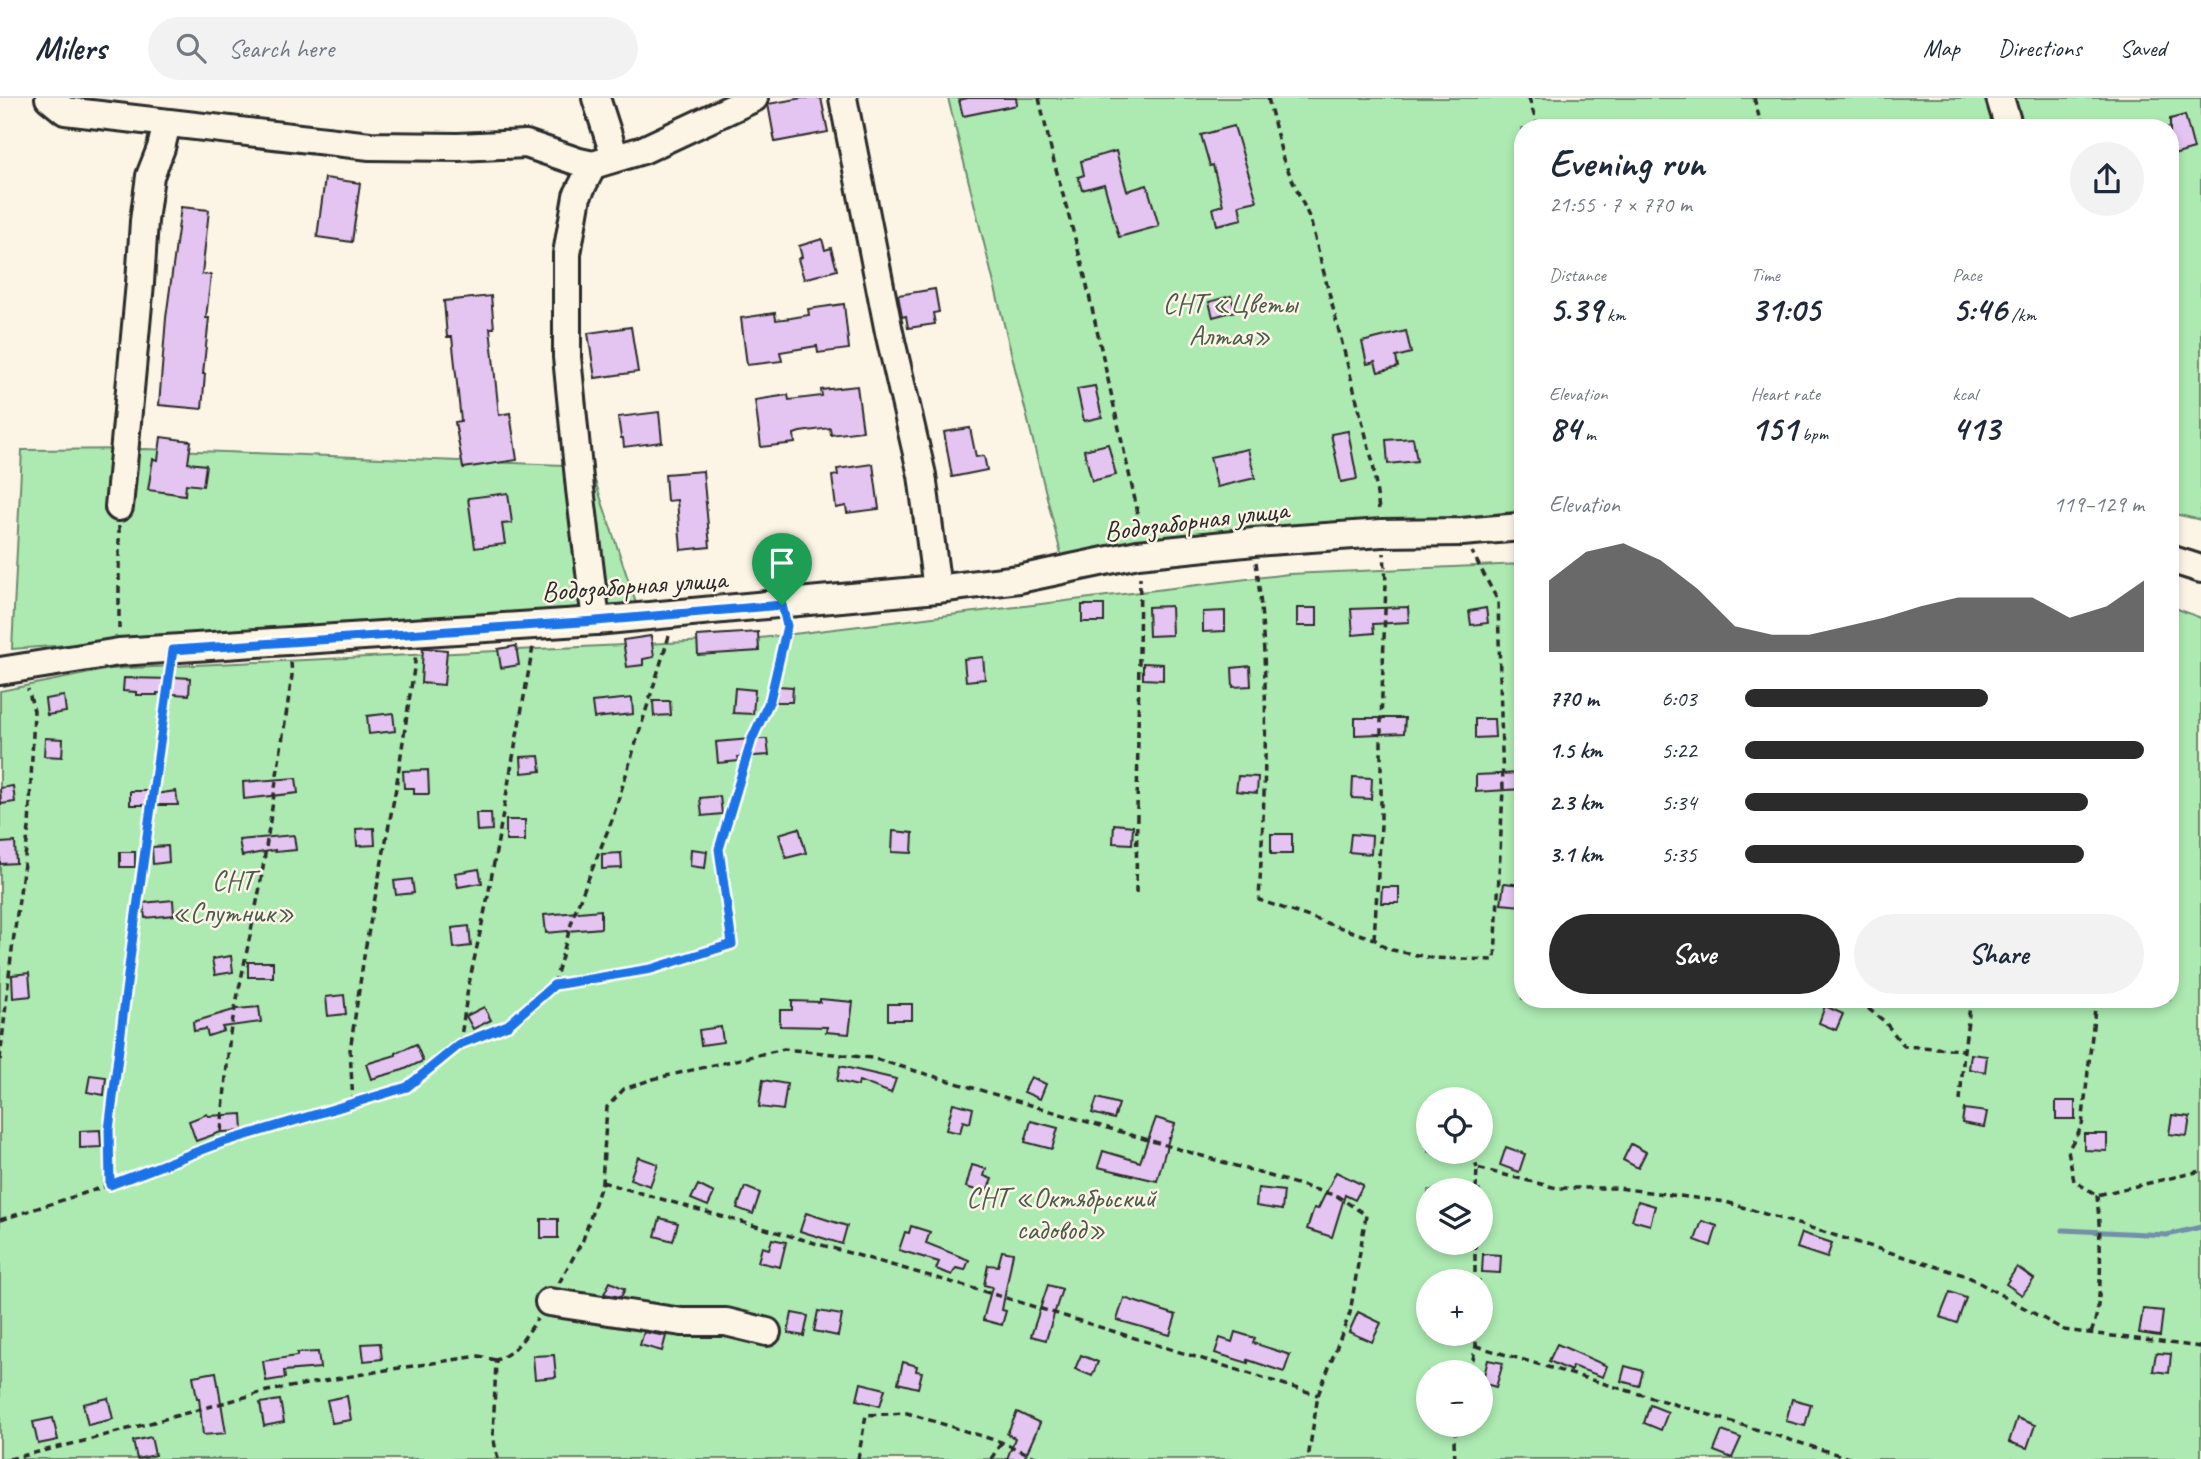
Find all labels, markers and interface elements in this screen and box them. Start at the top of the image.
search box [148,17,638,80]
text: Milers [35,27,106,69]
icon: search [172,29,210,67]
text: Search here [228,32,334,65]
text: Map [1923,33,1960,63]
text: Directions [1998,33,2081,63]
text: Saved [2119,33,2166,63]
text: Evening run [1549,140,1705,187]
button: share [2070,142,2144,216]
text: 21:55 · 7 × 770 m [1549,190,1692,219]
text: Distance [1549,263,1606,287]
text: Time [1751,263,1780,287]
text: Pace [1952,263,1982,287]
park label: СНТ «Цветы Алтая» [1163,286,1299,353]
text: 5.39 [1549,287,1602,332]
text: 31:05 [1751,287,1820,332]
text: 5:46 [1952,287,2007,332]
text: km [1602,303,1625,327]
text: /km [2007,303,2036,327]
text: Elevation [1549,382,1607,406]
text: Heart rate [1751,382,1820,406]
text: kcal [1952,382,1977,406]
text: 84 [1549,406,1581,451]
text: 151 [1751,406,1797,451]
text: 413 [1952,406,2000,451]
text: m [1581,422,1596,446]
text: bpm [1797,422,1828,446]
text: Elevation [1549,490,1620,519]
text: 119–129 m [2053,490,2144,519]
street label: Водозаборная улица [1102,491,1293,549]
pin [752,533,812,605]
icon: arrive [763,544,801,582]
street label: Водозаборная улица [540,561,730,609]
text: 770 m [1549,684,1599,713]
text: 6:03 [1661,684,1697,713]
text: 1.5 km [1549,736,1602,765]
text: 5:22 [1661,736,1697,765]
text: 2.3 km [1549,788,1603,817]
text: 5:34 [1661,788,1697,817]
text: 3.1 km [1549,840,1603,869]
text: 5:35 [1661,840,1697,869]
park label: СНТ «Спутник» [172,863,294,930]
button: Save [1549,914,1840,994]
button: Share [1854,914,2144,994]
map controls [1416,1087,1493,1437]
button: locate [1416,1087,1493,1164]
button: layers [1416,1178,1493,1255]
park label: СНТ «Октябрьский садовод» [966,1180,1157,1247]
button: + [1416,1269,1493,1346]
button: − [1416,1360,1493,1437]

